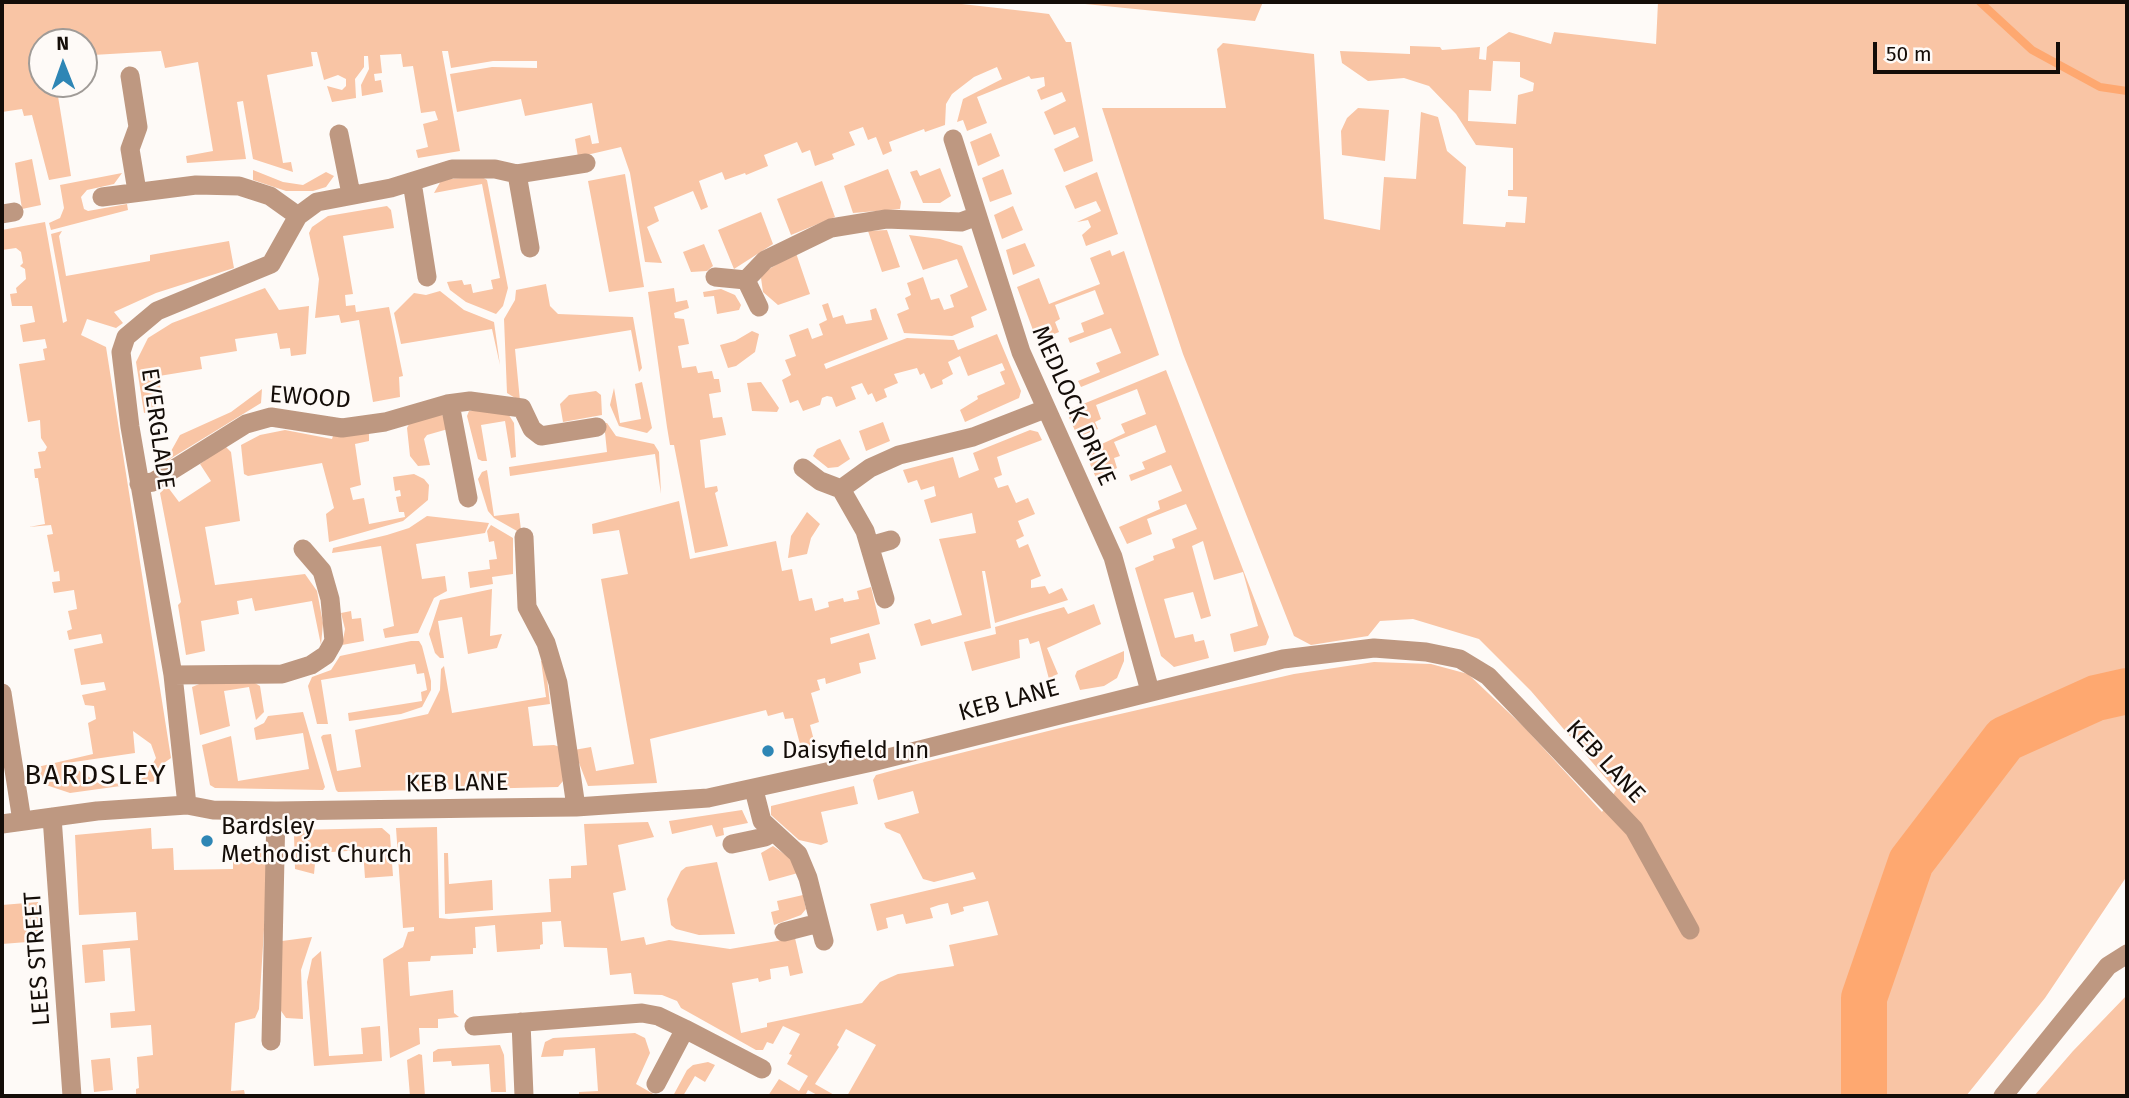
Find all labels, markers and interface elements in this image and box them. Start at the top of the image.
north arrow [28,28,98,98]
scale bar [1877,28,2064,72]
text: N [56,32,69,55]
text: 50 m [1886,41,1932,67]
street label: MEDLOCK DRIVE [1025,322,1121,490]
street label: EVERGLADE [134,366,180,492]
street label: EWOOD [268,381,352,415]
street label: KEB LANE [956,674,1062,728]
street label: KEB LANE [1559,715,1651,809]
place label: Daisyfield Inn [782,737,929,765]
marker: Daisyfield Inn [760,743,776,759]
district label: BARDSLEY [25,759,167,793]
street label: KEB LANE [405,769,509,799]
place label: Bardsley Methodist Church [221,813,412,869]
marker: Bardsley Methodist Church [199,833,215,849]
street label: LEES STREET [19,891,57,1027]

